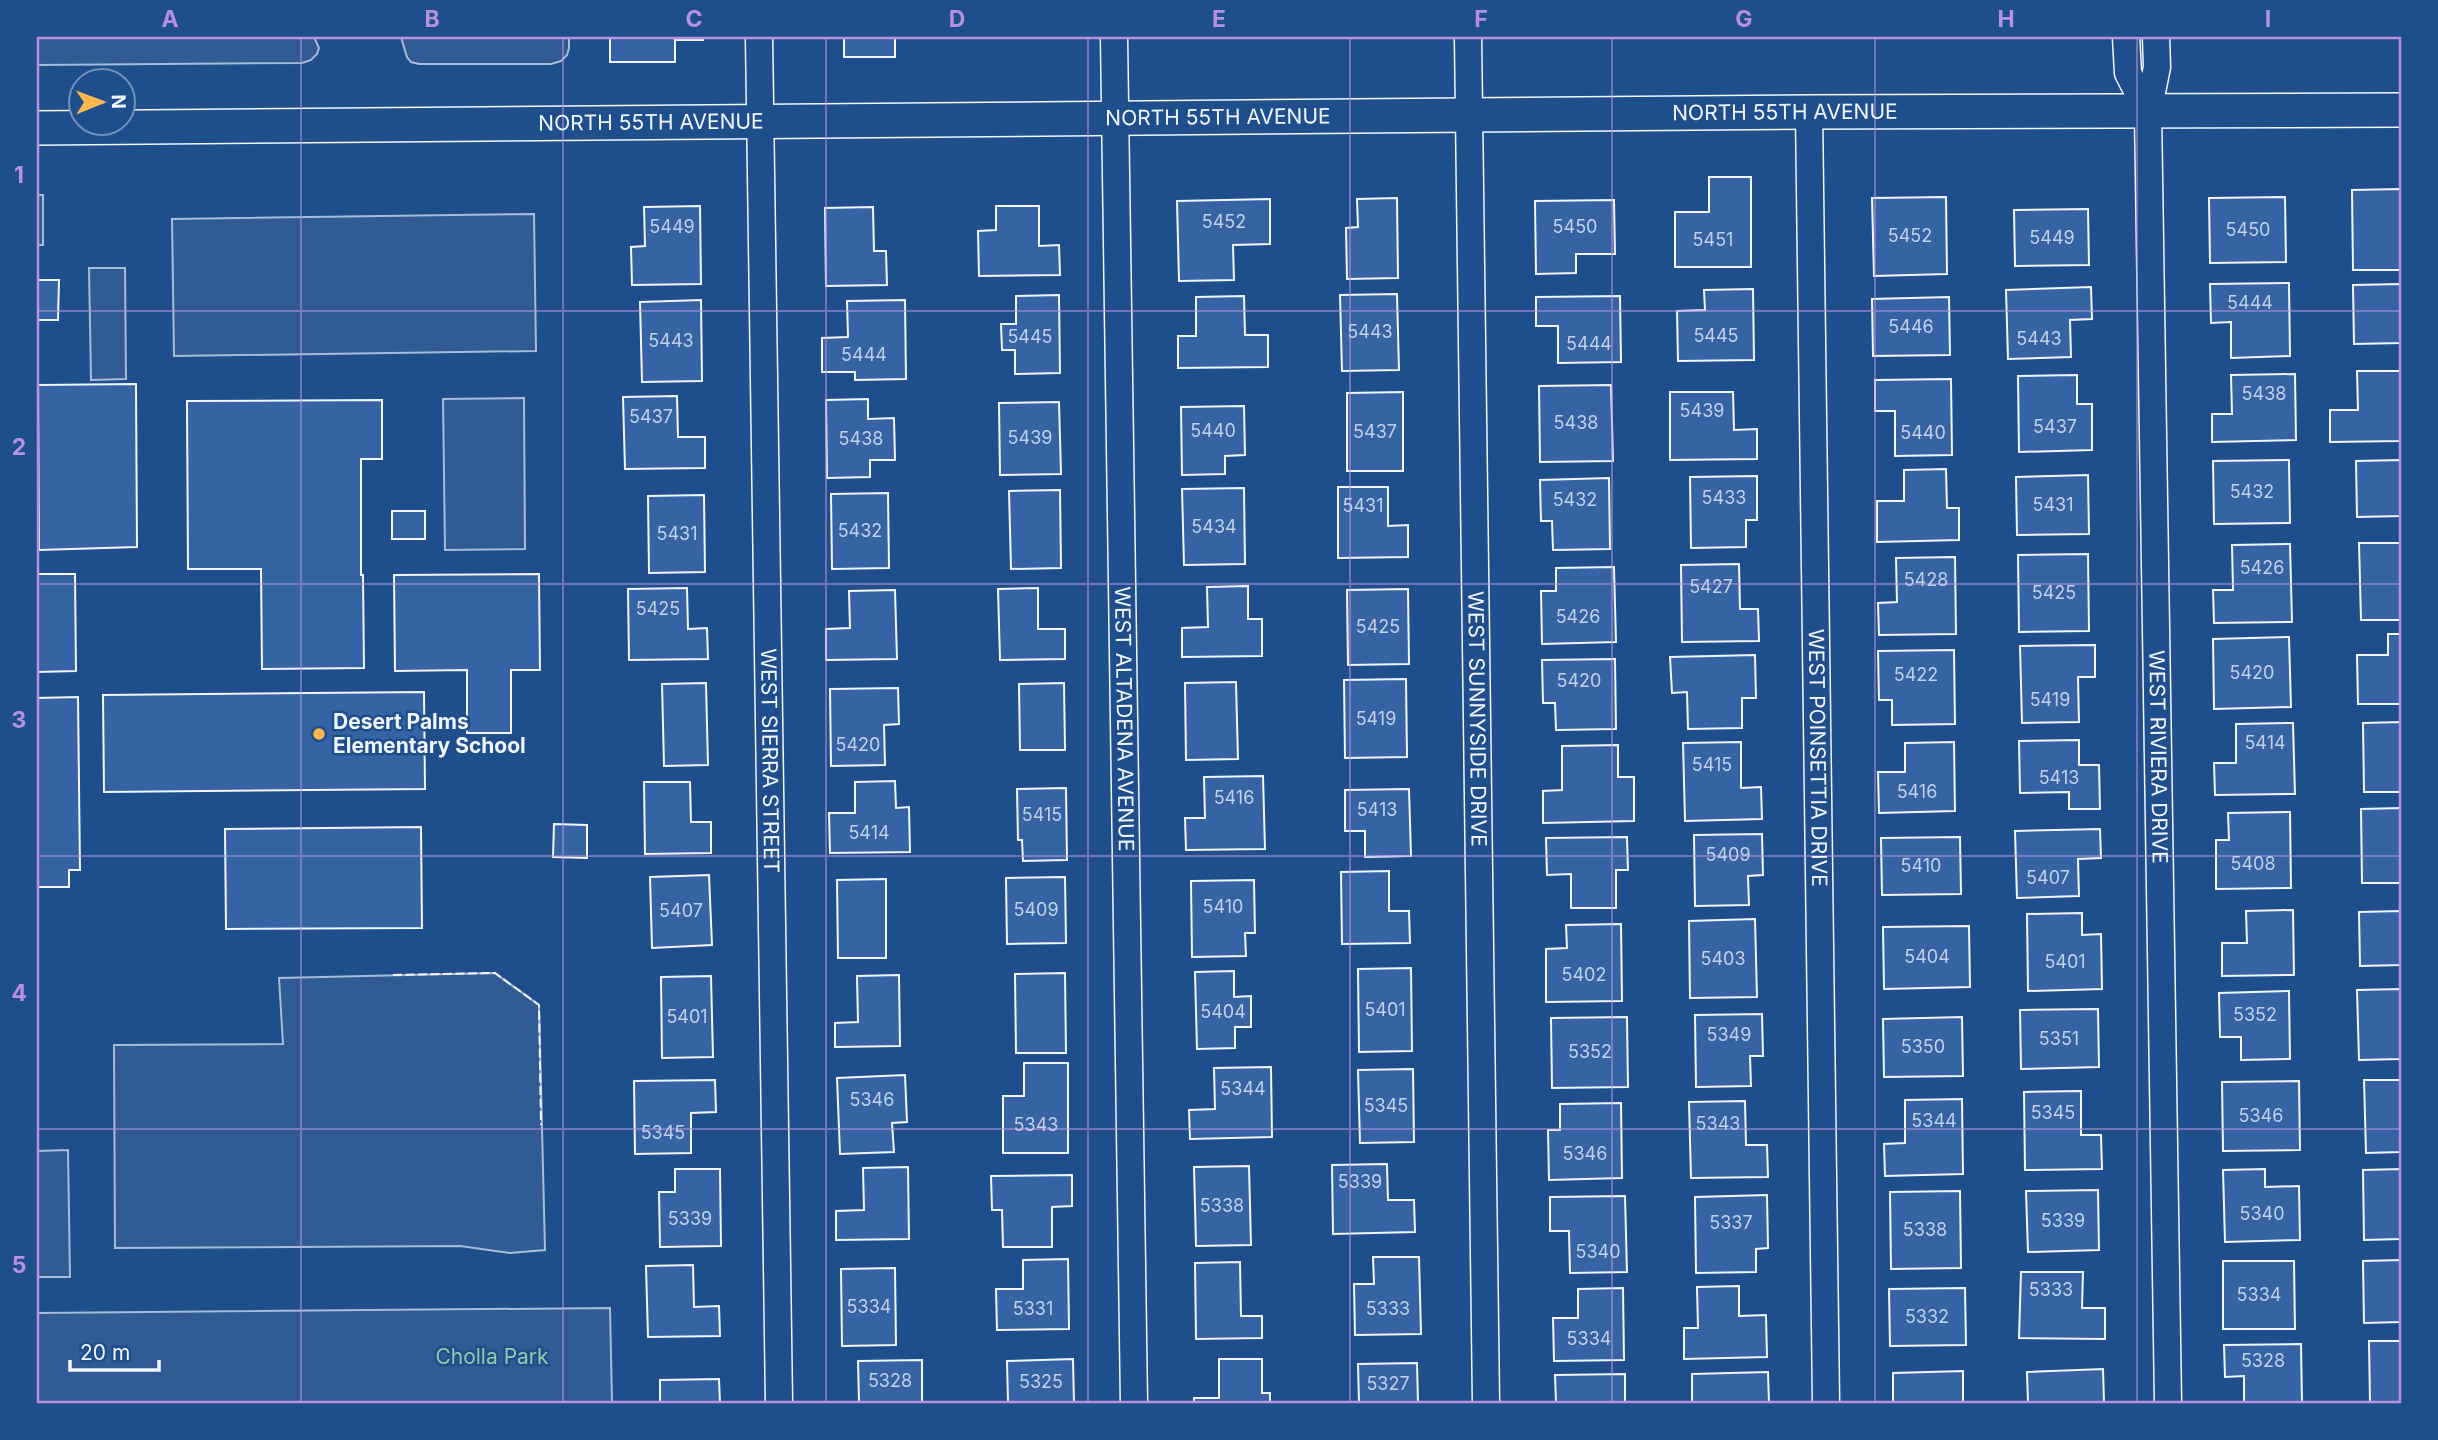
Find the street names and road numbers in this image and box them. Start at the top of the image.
street label: NORTH 55TH AVENUE [1672,99,1898,125]
street label: NORTH 55TH AVENUE [1105,103,1331,130]
street label: NORTH 55TH AVENUE [538,108,764,135]
street label: WEST ALTADENA AVENUE [1110,586,1139,852]
street label: WEST SUNNYSIDE DRIVE [1463,591,1492,847]
street label: WEST POINSETTIA DRIVE [1804,629,1832,887]
street label: WEST SIERRA STREET [756,648,784,874]
street label: WEST RIVIERA DRIVE [2144,650,2173,864]

